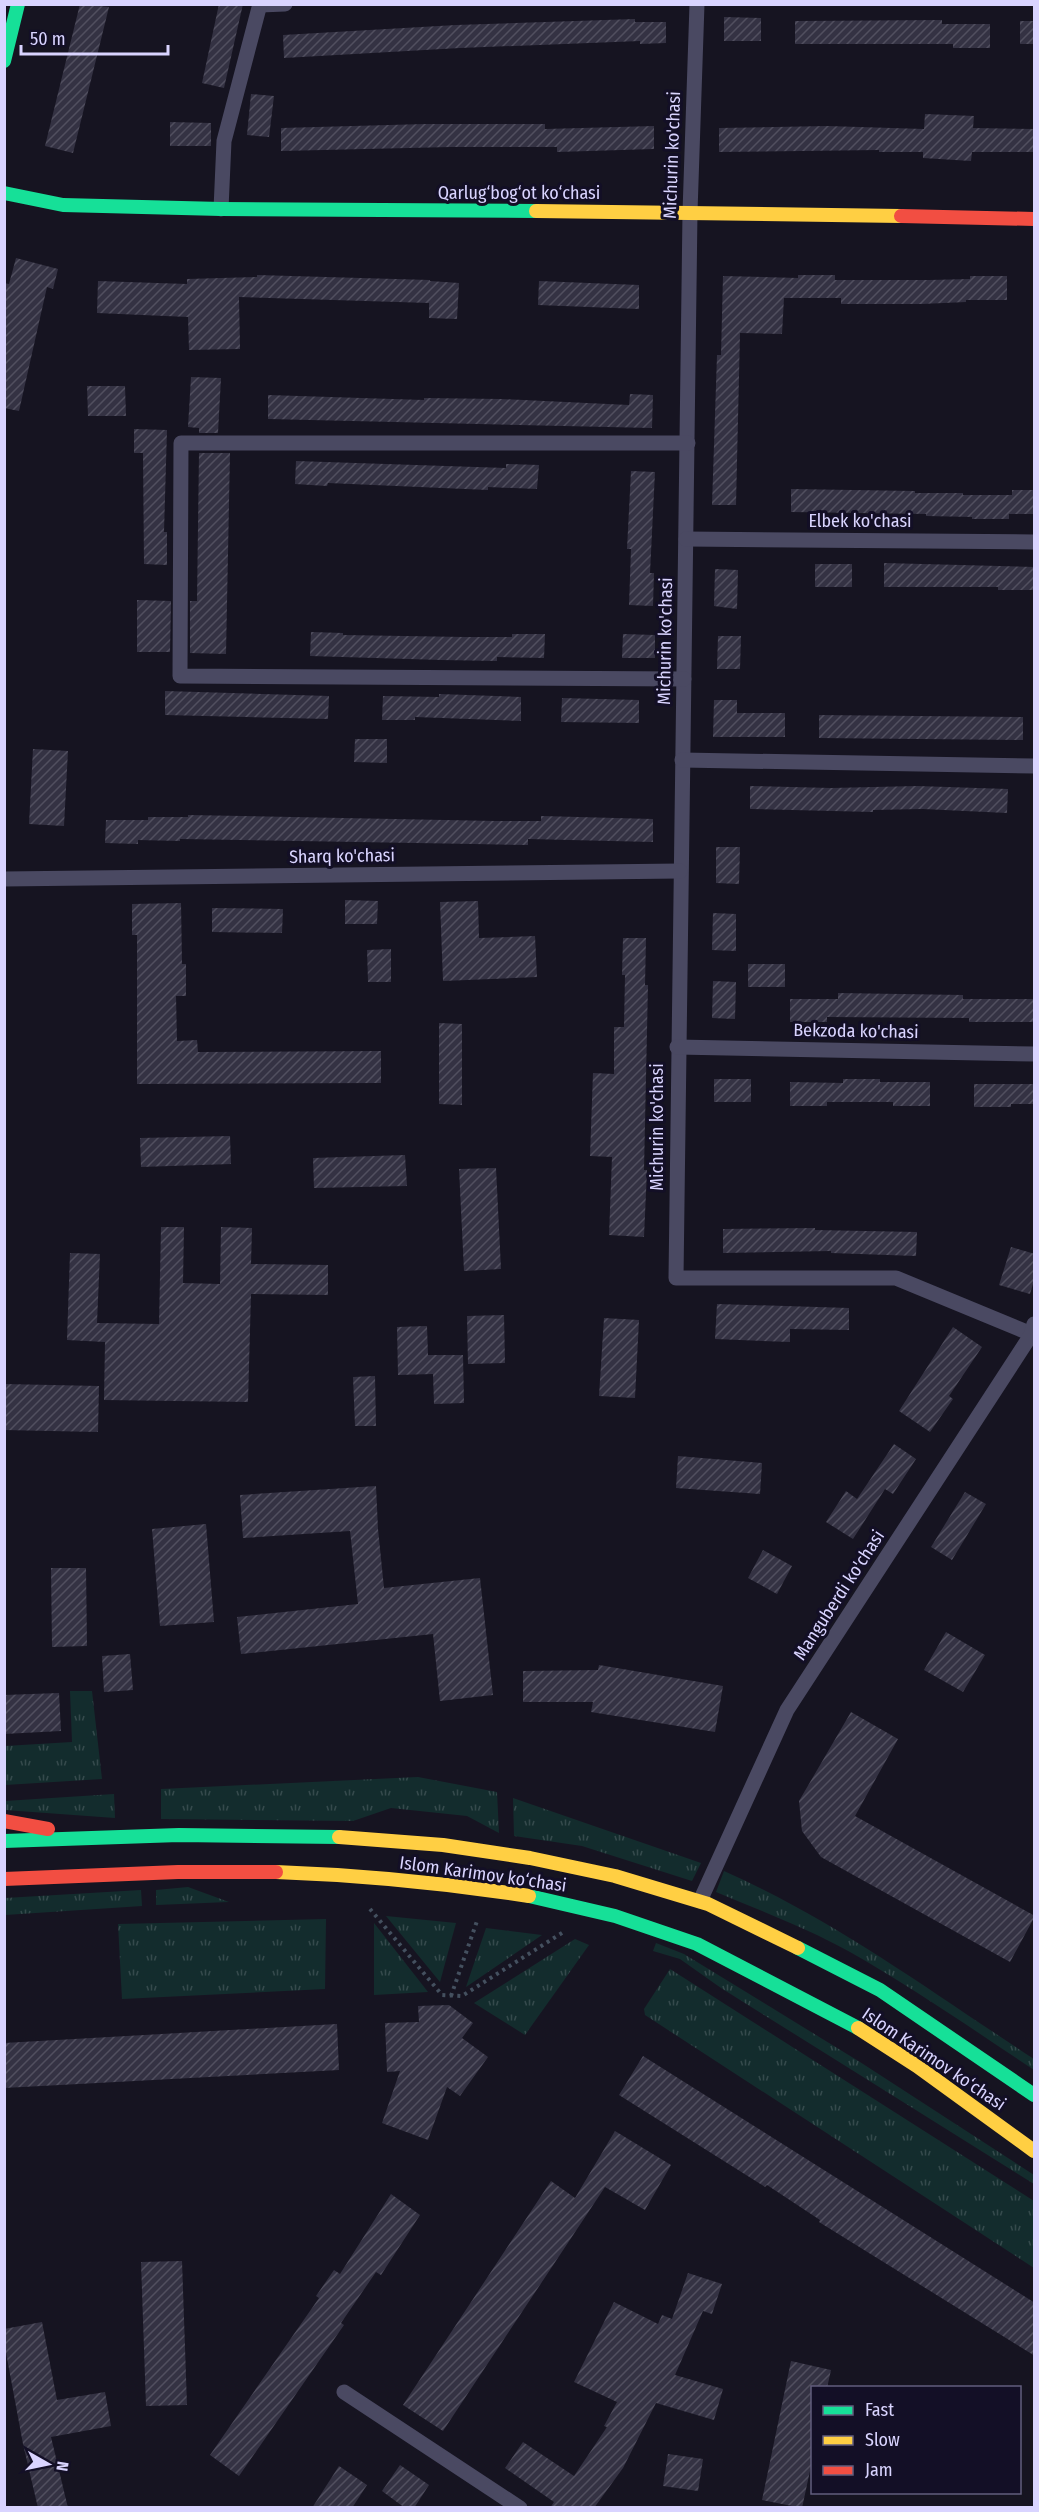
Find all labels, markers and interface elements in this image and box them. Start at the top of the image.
scale bar [21,18,168,56]
text: 50 m [30,28,66,50]
street label: Michurin ko'chasi [659,91,685,219]
street label: Qarlug‘bog‘ot ko‘chasi [438,182,600,204]
street label: Elbek ko'chasi [808,510,912,532]
street label: Michurin ko'chasi [653,577,677,705]
street label: Sharq ko'chasi [289,844,395,868]
street label: Bekzoda ko'chasi [793,1019,919,1043]
street label: Michurin ko'chasi [646,1063,668,1191]
street label: Manguberdi ko'chasi [789,1526,889,1664]
street label: Islom Karimov ko‘chasi [398,1851,568,1897]
street label: Islom Karimov ko‘chasi [858,2003,1010,2115]
legend [811,2386,1021,2494]
text: Fast [865,2399,894,2421]
text: Slow [865,2429,900,2451]
north arrow [18,2434,78,2494]
text: Jam [865,2459,893,2481]
text: N [52,2460,72,2472]

